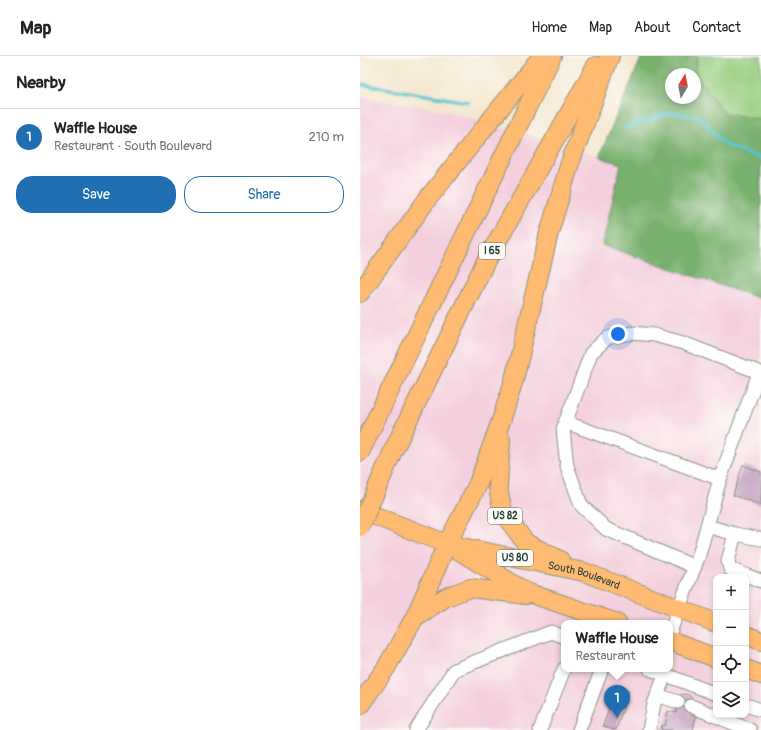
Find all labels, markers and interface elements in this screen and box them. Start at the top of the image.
text: Map [20,16,51,40]
text: Home [532,19,567,36]
text: Map [589,19,612,36]
text: About [634,19,670,36]
text: Contact [692,19,741,36]
north arrow [665,68,701,104]
text: Nearby [16,72,65,93]
text: Waffle House [54,119,137,138]
text: 1 [26,129,32,145]
text: 210 m [308,129,344,145]
text: Restaurant · South Boulevard [54,138,212,154]
button: Save [16,176,176,213]
button: Share [184,176,344,213]
road number: I 65 [479,243,505,259]
your location [608,324,628,344]
road number: US 82 [488,508,522,524]
road number: US 80 [497,550,533,566]
street label: South Boulevard [547,558,622,592]
map controls [713,574,749,718]
button: + [713,574,749,610]
button: − [713,610,749,646]
popup [561,620,673,672]
text: Waffle House [575,629,659,648]
button: locate [713,646,749,682]
text: Restaurant [575,648,636,664]
button: layers [713,682,749,718]
pin: 1 [604,685,630,718]

